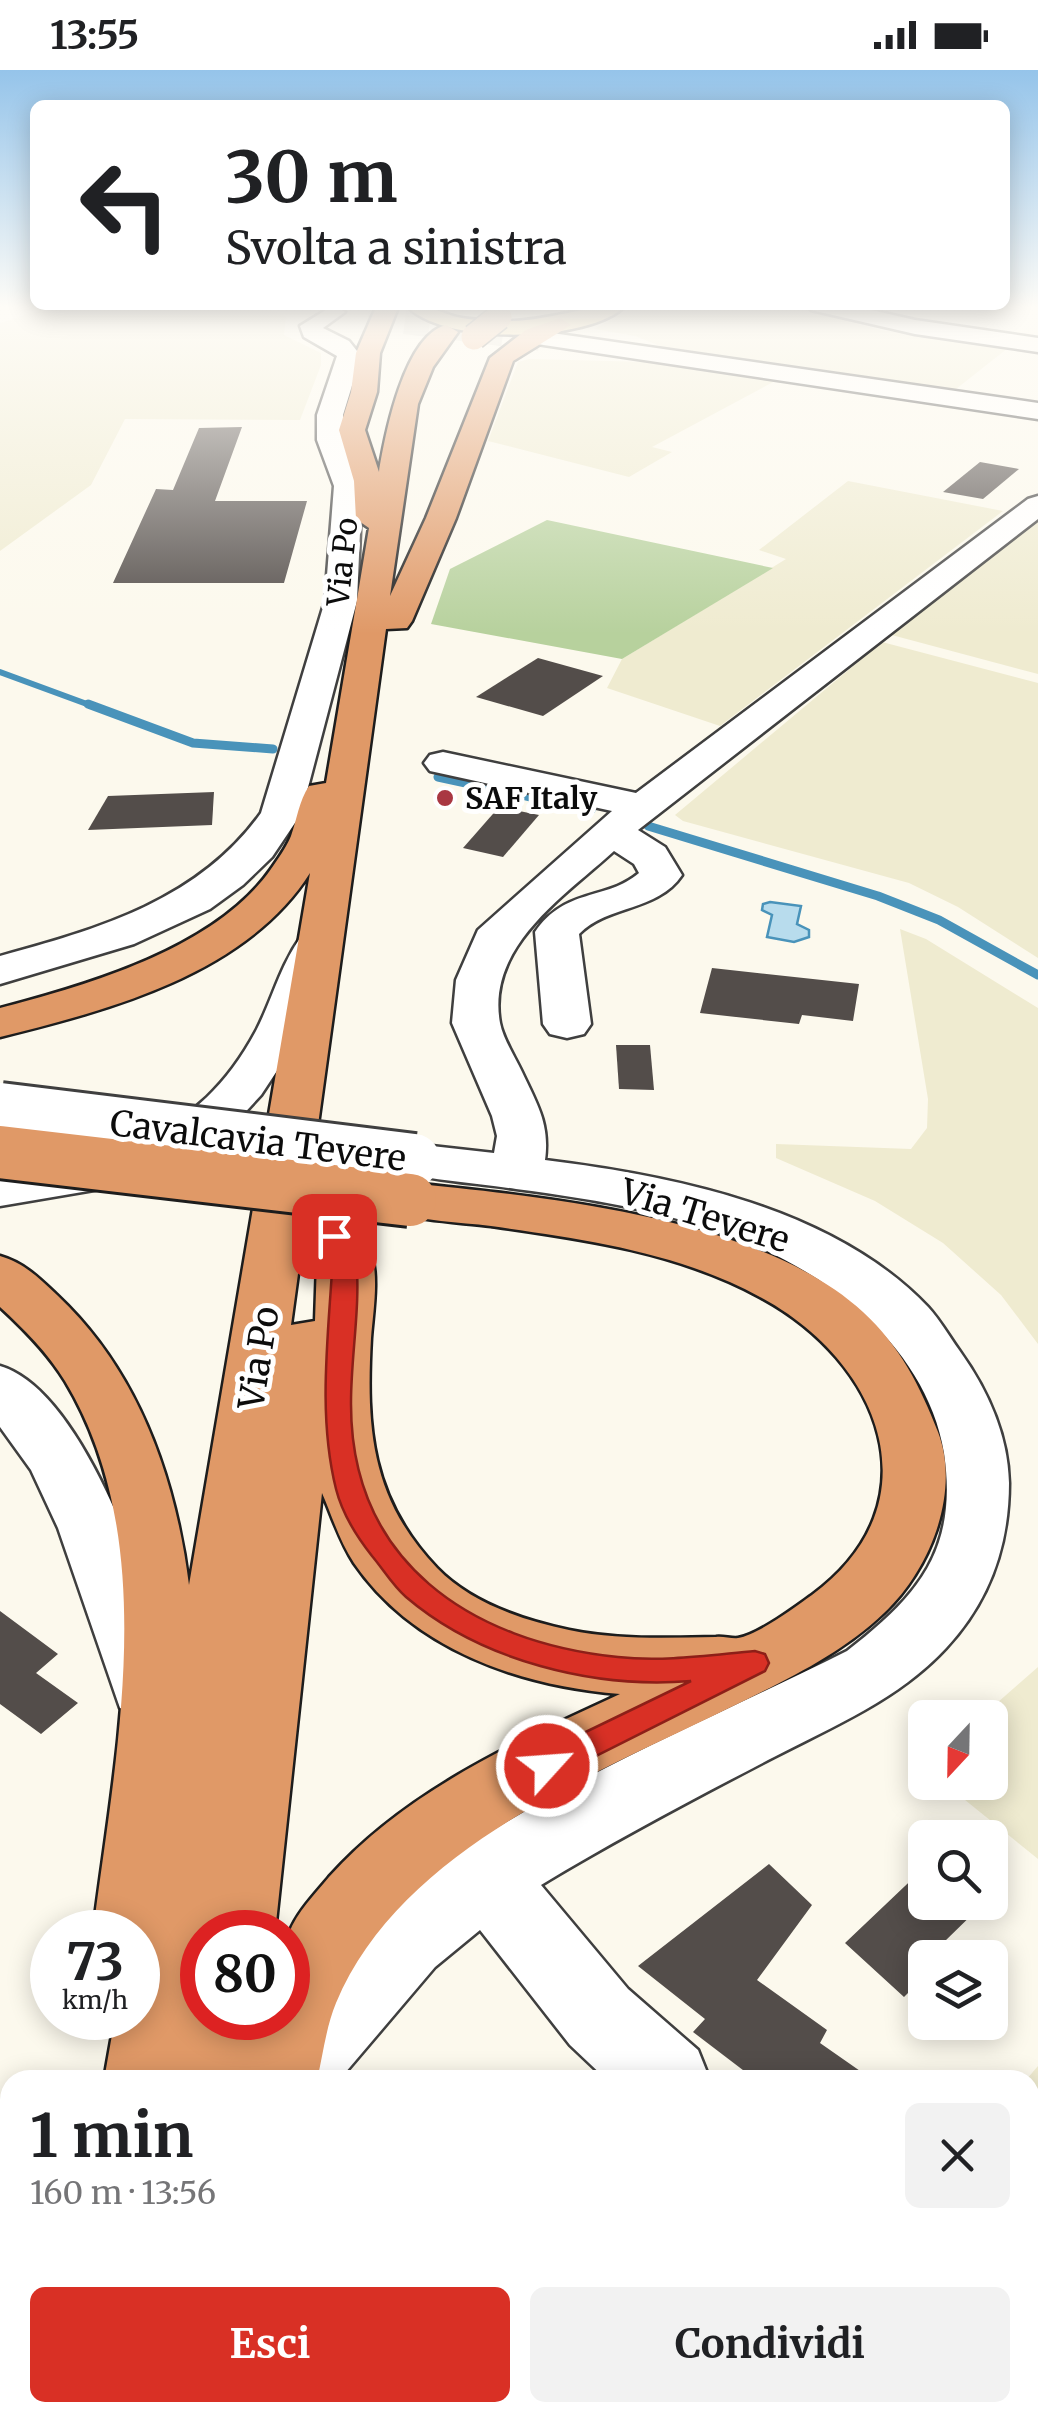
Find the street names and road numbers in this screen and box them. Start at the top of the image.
street label: Via Po [318,516,366,609]
street label: Cavalcavia Tevere [108,1101,408,1181]
street label: Via Tevere [614,1169,795,1263]
street label: Via Po [229,1303,289,1414]

